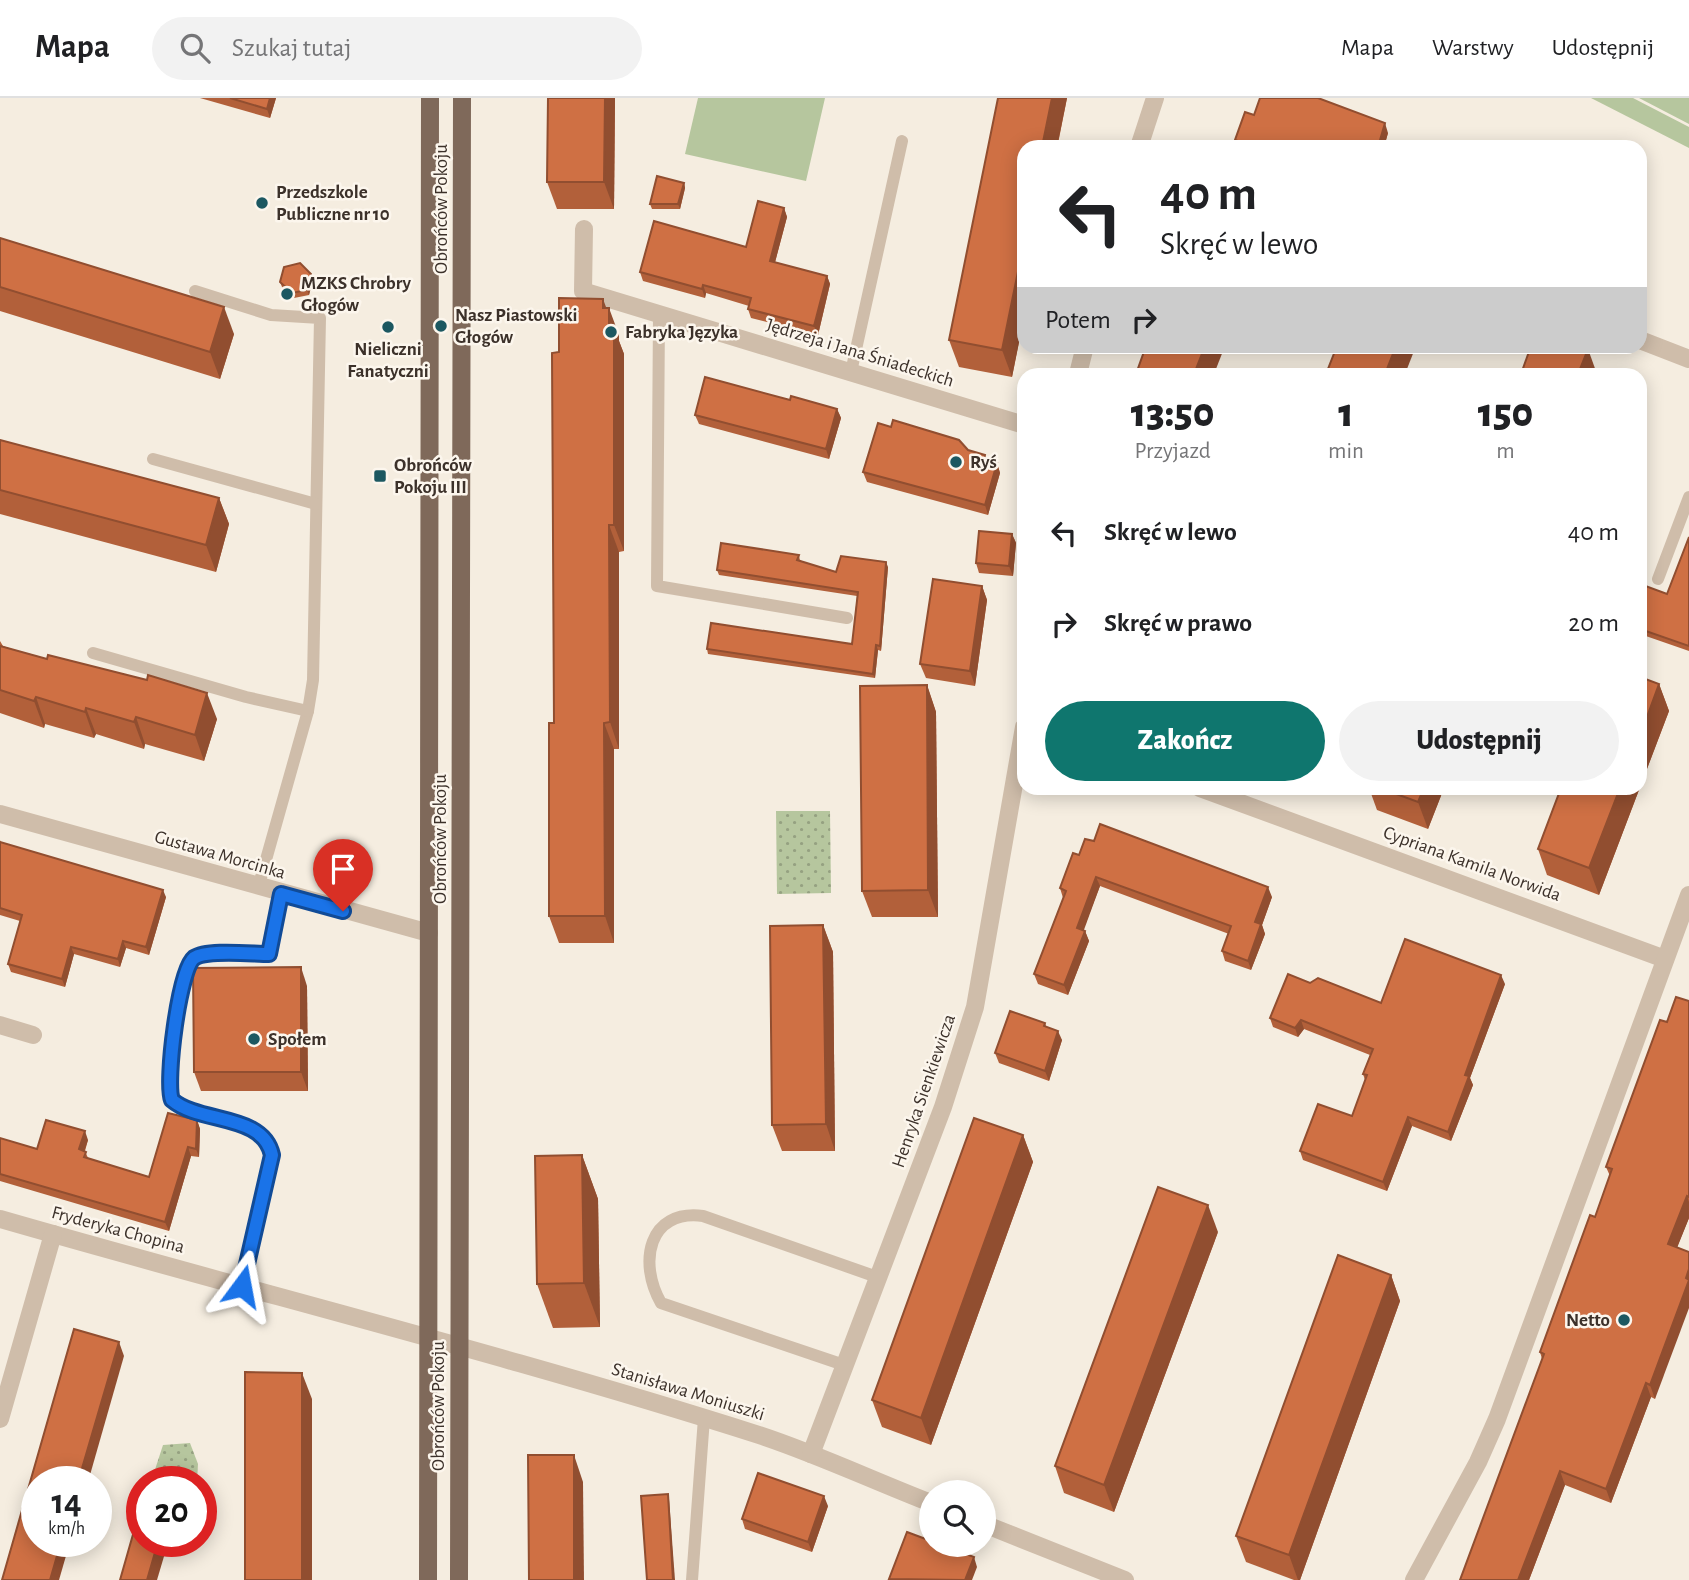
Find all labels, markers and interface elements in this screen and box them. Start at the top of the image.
search box [152,17,642,80]
icon: search [176,29,214,67]
text: Mapa [35,31,110,64]
text: Szukaj tutaj [232,35,351,61]
text: Mapa [1341,36,1394,60]
text: Warstwy [1432,36,1514,60]
text: Udostępnij [1552,36,1654,60]
street label: Obrońców Pokoju [432,144,451,274]
icon: left [1045,168,1136,259]
text: 40 m [1160,170,1257,219]
place label: Przedszkole Publiczne nr 10 [276,183,390,224]
marker: Przedszkole Publiczne nr 10 [254,195,270,211]
text: Skręć w lewo [1160,228,1318,260]
place label: MZKS Chrobry Głogów [301,274,411,315]
marker: MZKS Chrobry Głogów [279,286,295,302]
icon: right [1125,301,1163,339]
place label: Nasz Piastowski Głogów [455,306,578,347]
text: Potem [1045,307,1111,333]
street label: Jędrzeja i Jana Śniadeckich [764,313,957,391]
marker: Nasz Piastowski Głogów [433,318,449,334]
marker: Nieliczni Fanatyczni [380,319,396,335]
place label: Fabryka Języka [625,323,738,342]
marker: Fabryka Języka [603,324,619,340]
place label: Nieliczni Fanatyczni [347,340,429,381]
text: 13:50 [1131,392,1214,434]
text: 1 [1338,392,1354,434]
text: 150 [1478,392,1533,434]
text: Przyjazd [1134,440,1211,463]
text: min [1328,440,1364,463]
text: m [1496,440,1515,463]
place label: Ryś [970,453,997,472]
marker: Ryś [948,454,964,470]
place label: Obrońców Pokoju III [394,456,472,497]
marker: Obrońców Pokoju III [372,468,388,484]
icon: left [1045,514,1083,552]
text: Skręć w lewo [1104,519,1237,545]
text: 40 m [1568,519,1619,545]
icon: right [1045,605,1083,643]
text: Skręć w prawo [1104,610,1252,636]
text: 20 m [1568,610,1619,636]
button: Zakończ [1045,701,1325,781]
button: Udostępnij [1339,701,1619,781]
street label: Obrońców Pokoju [431,774,450,904]
street label: Cypriana Kamila Norwida [1381,823,1564,905]
street label: Gustawa Morcinka [152,827,288,883]
pin [313,839,373,911]
icon: arrive [324,850,362,888]
street label: Henryka Sienkiewicza [889,1012,959,1170]
place label: Społem [268,1030,326,1049]
marker: Społem [246,1031,262,1047]
street label: Fryderyka Chopina [49,1203,187,1257]
position arrow [205,1249,279,1323]
place label: Netto [1566,1311,1610,1330]
marker: Netto [1616,1312,1632,1328]
street label: Obrońców Pokoju [429,1341,448,1471]
street label: Stanisława Moniuszki [609,1360,767,1424]
speed limit sign: 20 [126,1466,217,1557]
map controls [919,1480,996,1557]
button: search [919,1480,996,1557]
text: 14 [51,1485,82,1520]
text: km/h [48,1520,85,1538]

